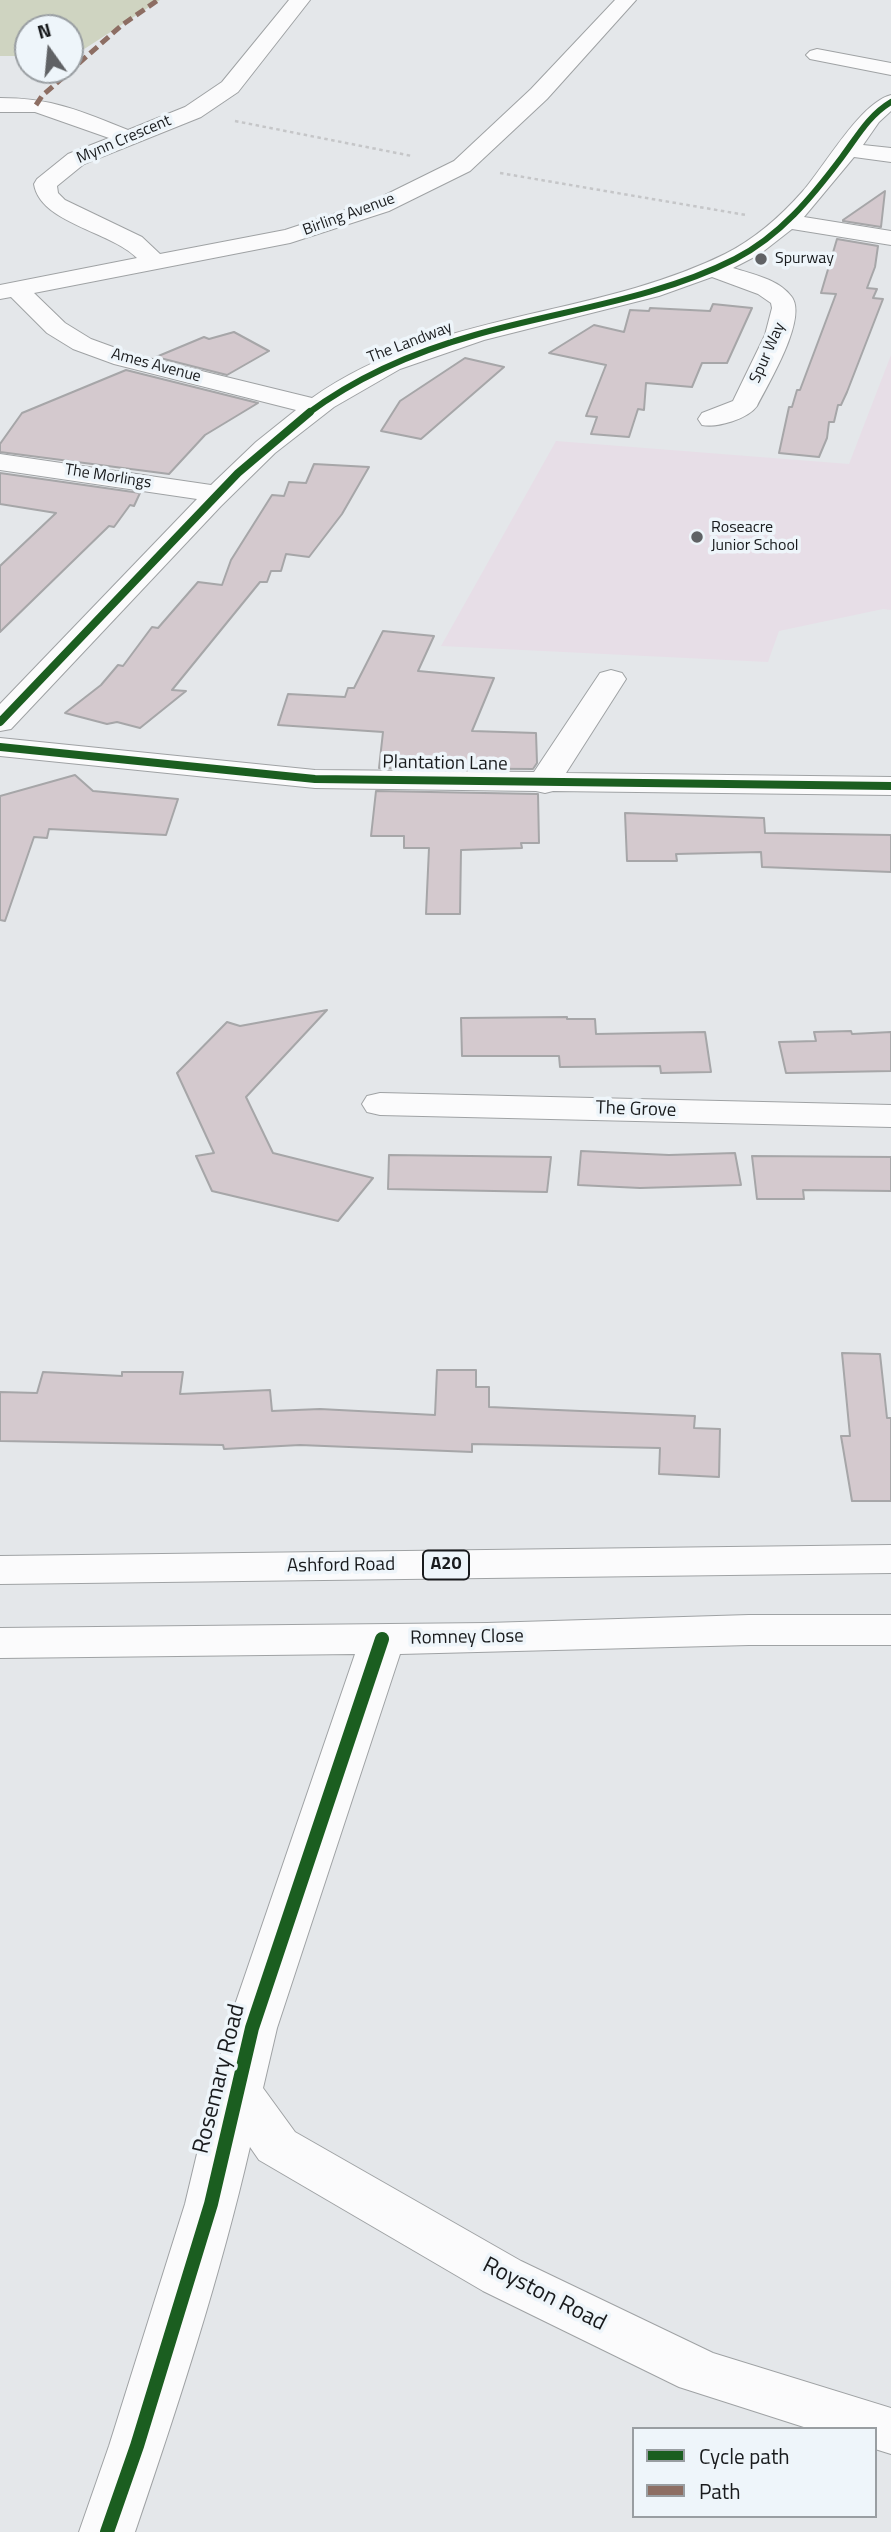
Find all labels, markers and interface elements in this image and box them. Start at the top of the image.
north arrow [14,14,84,84]
text: N [34,14,54,46]
street label: Mynn Crescent [74,112,174,168]
street label: Birling Avenue [300,189,398,241]
place label: Spurway [775,249,834,269]
marker: Spurway [753,251,769,267]
street label: The Landway [365,318,455,368]
street label: Spur Way [746,320,790,386]
street label: Ames Avenue [109,345,203,387]
street label: The Morlings [63,461,153,493]
place label: Roseacre Junior School [711,518,799,556]
marker: Roseacre Junior School [689,529,705,545]
street label: Plantation Lane [382,752,508,776]
street label: The Grove [595,1097,677,1123]
road number: A20 [423,1550,469,1580]
street label: Ashford Road [287,1554,395,1578]
street label: Romney Close [410,1626,524,1650]
street label: Rosemary Road [188,2001,252,2157]
street label: Royston Road [478,2252,610,2338]
legend [632,2427,877,2518]
text: Cycle path [699,2440,790,2472]
text: Path [699,2475,741,2507]

